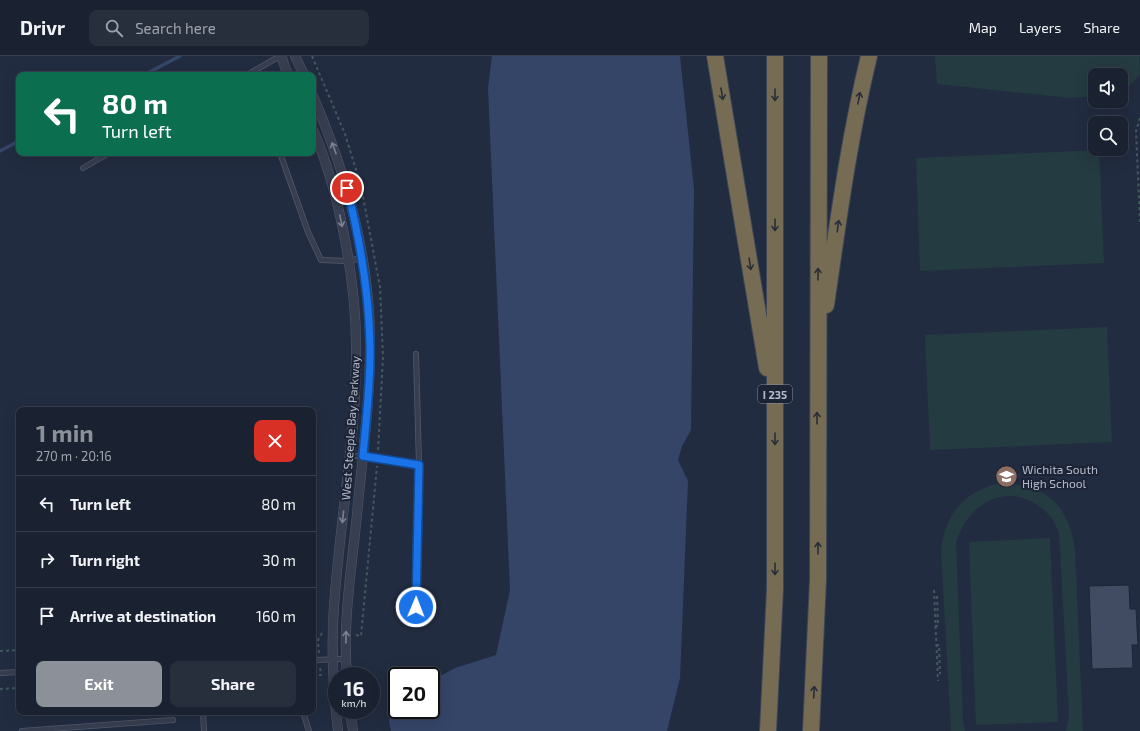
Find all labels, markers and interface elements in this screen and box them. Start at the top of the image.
search box [89,10,369,46]
text: Drivr [20,16,65,39]
icon: search [103,17,125,39]
text: Search here [135,19,216,37]
text: Map [969,19,997,36]
text: Layers [1019,19,1061,36]
text: Share [1083,19,1120,36]
map controls [1088,68,1128,156]
button: sound [1088,68,1128,108]
text: 80 m [102,86,168,120]
icon: left [36,88,88,140]
one-way arrow [718,88,726,101]
one-way arrow [771,88,779,101]
one-way arrow [855,92,863,105]
button: search [1088,116,1128,156]
text: Turn left [102,120,172,142]
one-way arrow [330,142,337,155]
pin [330,171,364,205]
icon: arrive [336,177,358,199]
one-way arrow [337,214,345,227]
one-way arrow [771,218,779,231]
one-way arrow [834,220,842,233]
one-way arrow [746,257,754,270]
one-way arrow [814,268,822,281]
street label: West Steeple Bay Parkway [338,355,362,501]
road number: I 235 [758,385,792,403]
one-way arrow [813,412,821,425]
text: 1 min [36,418,94,447]
button: close [254,420,296,462]
one-way arrow [771,432,779,445]
text: 270 m · 20:16 [36,448,112,464]
place label: Wichita South High School [1022,462,1098,490]
school or university icon: Wichita South High School [993,463,1019,489]
icon: left [36,493,58,515]
text: Turn left [70,495,131,513]
text: 80 m [261,495,296,513]
one-way arrow [339,510,346,523]
one-way arrow [814,542,822,555]
icon: right [36,549,58,571]
text: Turn right [70,551,140,569]
text: 30 m [262,551,296,569]
one-way arrow [771,562,779,575]
position arrow [395,586,437,628]
icon: arrive [36,605,58,627]
text: Arrive at destination [70,607,216,625]
text: 160 m [256,607,296,625]
one-way arrow [342,631,350,644]
button: Exit [36,661,162,707]
button: Share [170,661,296,707]
speed limit sign: 20 [388,667,440,719]
text: 16 [344,676,364,700]
one-way arrow [810,686,817,699]
text: km/h [342,697,366,709]

